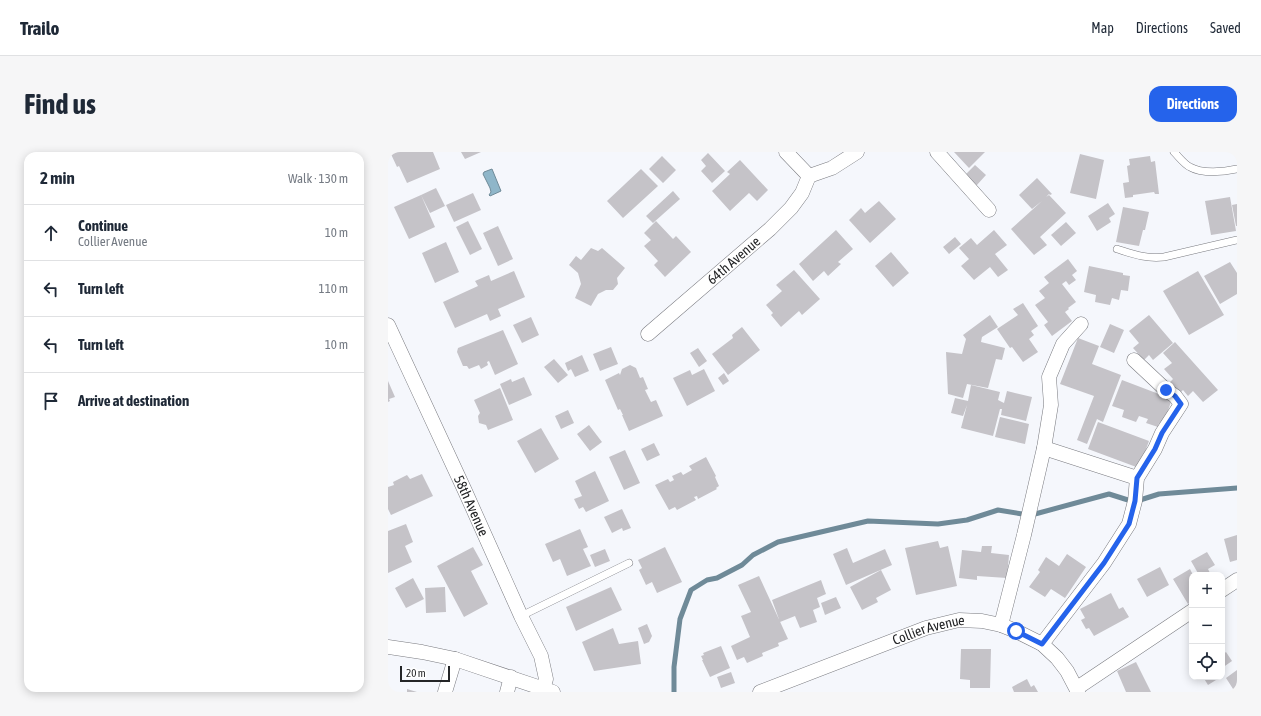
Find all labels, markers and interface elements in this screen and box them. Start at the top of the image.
text: Trailo [20,17,59,39]
text: Map [1091,20,1114,36]
text: Directions [1136,20,1188,36]
text: Saved [1210,20,1241,36]
button: Directions [1149,86,1237,122]
text: Find us [24,88,96,120]
text: 2 min [40,168,75,188]
text: Walk · 130 m [288,171,348,186]
text: Continue [78,217,128,234]
icon: ahead [40,222,62,244]
text: 10 m [325,225,348,240]
street label: 64th Avenue [704,233,763,287]
text: Collier Avenue [78,234,147,249]
icon: left [40,278,62,300]
text: Turn left [78,280,124,297]
text: 110 m [319,281,348,296]
icon: left [40,334,62,356]
text: Turn left [78,336,124,353]
text: 10 m [325,337,348,352]
route end [1157,381,1175,399]
icon: arrive [40,390,62,412]
text: Arrive at destination [78,392,189,409]
street label: 58th Avenue [451,473,492,538]
map controls [1189,572,1225,680]
button: + [1189,572,1225,608]
button: − [1189,608,1225,644]
street label: Collier Avenue [890,612,965,648]
route start [1007,622,1025,640]
button: locate [1189,644,1225,680]
scale bar [400,664,450,683]
text: 20 m [406,667,426,679]

